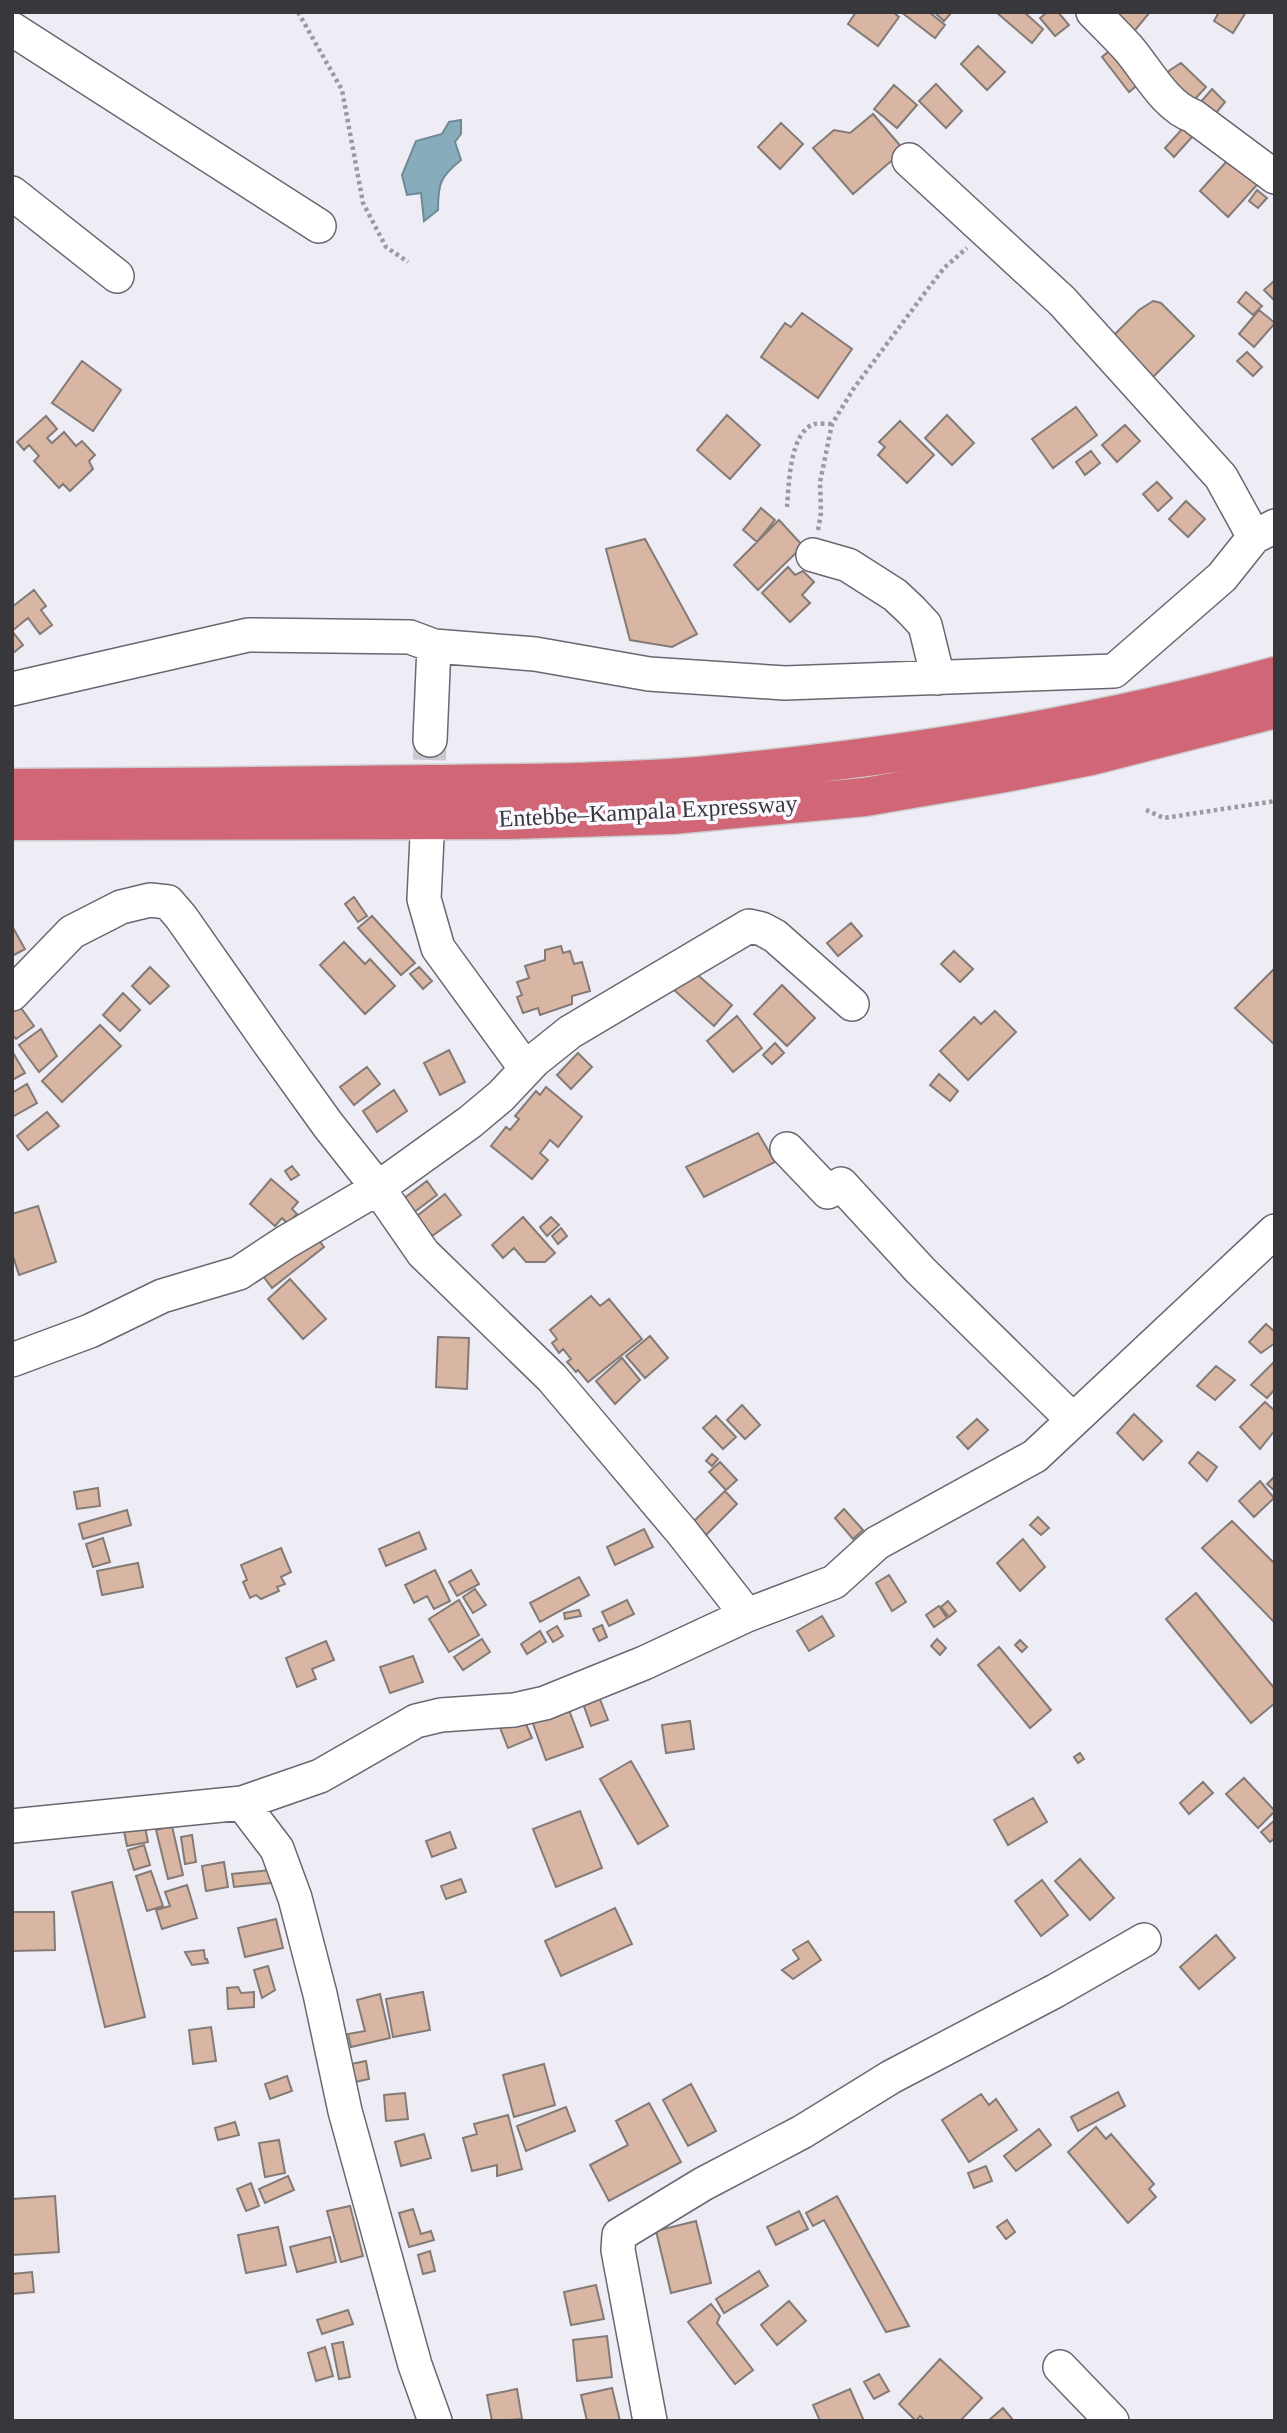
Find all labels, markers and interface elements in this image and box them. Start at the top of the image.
street label: Entebbe–Kampala Expressway [498,790,798,832]

